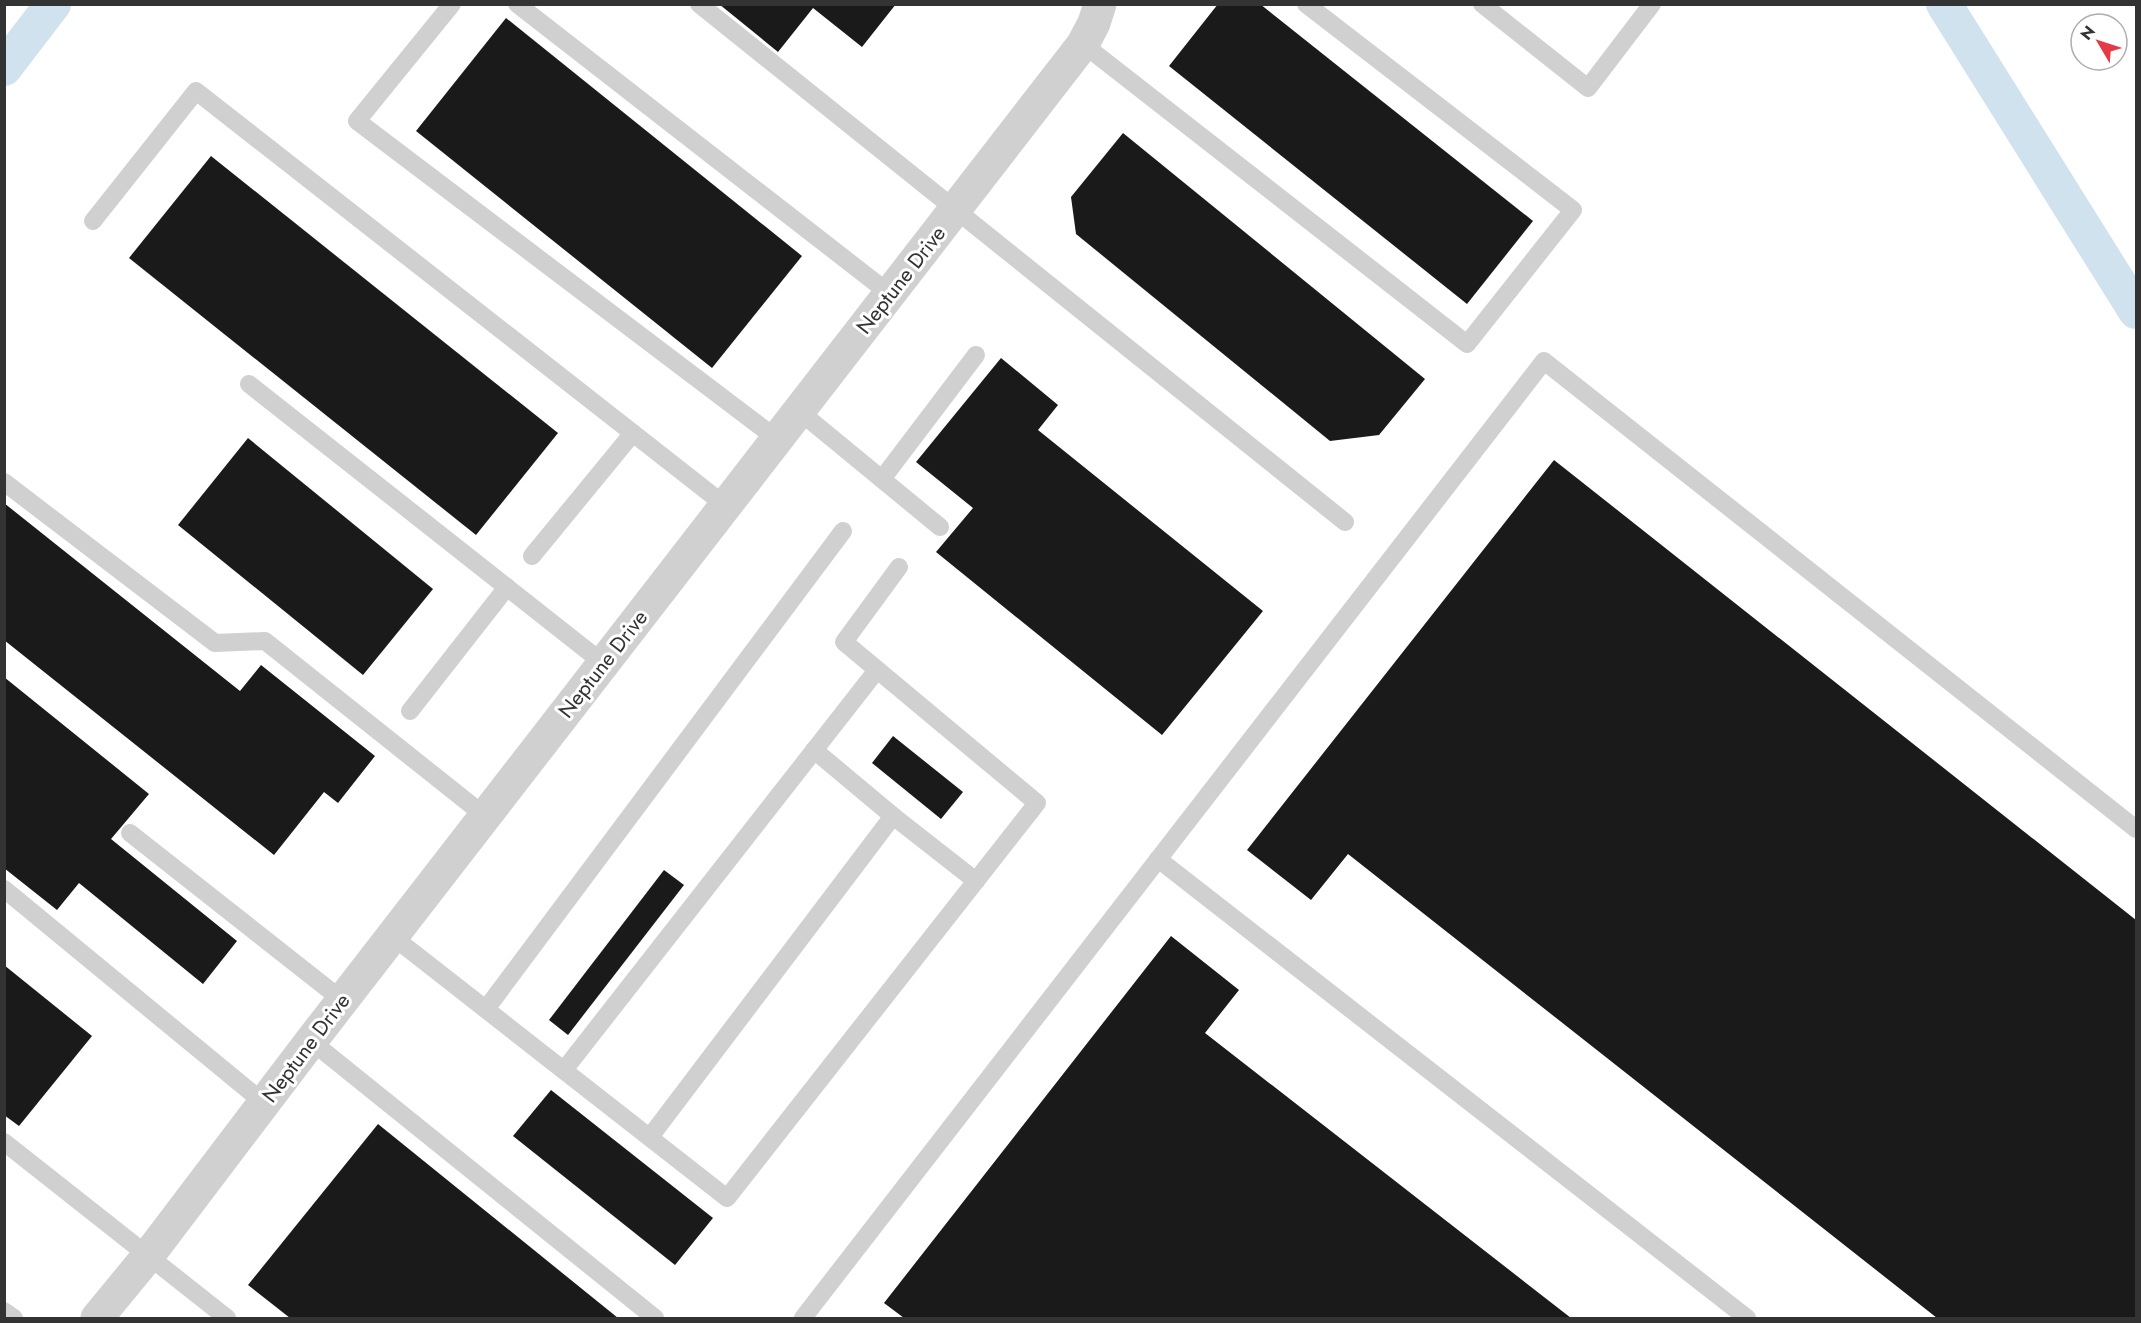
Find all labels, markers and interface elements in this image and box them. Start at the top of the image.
north arrow [2069,12,2129,72]
text: N [2075,21,2101,45]
street label: Neptune Drive [849,219,953,340]
street label: Neptune Drive [551,603,655,724]
street label: Neptune Drive [255,987,357,1109]

